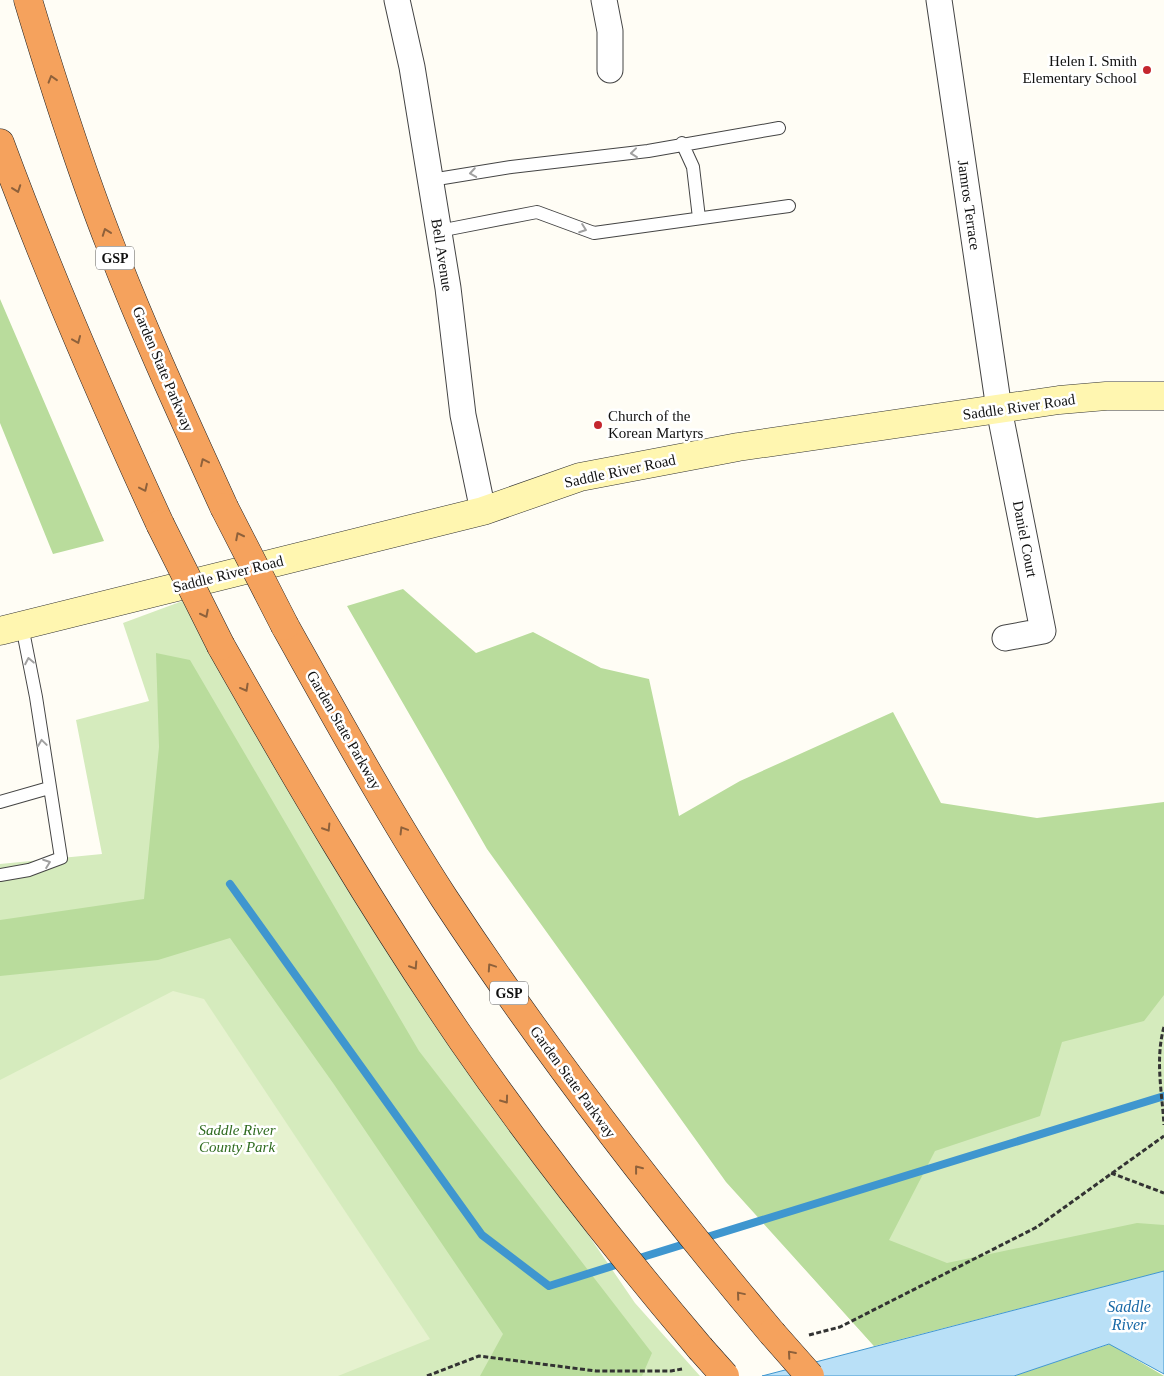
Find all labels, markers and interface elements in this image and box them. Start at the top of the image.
place label: Helen I. Smith Elementary School [1022,53,1137,86]
marker: Helen I. Smith Elementary School [1141,64,1153,76]
one-way arrow [48,75,58,84]
one-way arrow [630,147,638,158]
street label: Jamros Terrace [955,159,983,251]
one-way arrow [469,167,477,178]
one-way arrow [11,184,21,193]
street label: Bell Avenue [428,217,456,293]
one-way arrow [578,223,587,233]
one-way arrow [102,229,112,237]
road number: GSP [96,247,134,270]
street label: Garden State Parkway [129,304,197,434]
one-way arrow [71,335,81,344]
street label: Saddle River Road [962,391,1077,423]
place label: Church of the Korean Martyrs [608,408,704,441]
marker: Church of the Korean Martyrs [592,419,604,431]
street label: Saddle River Road [563,451,678,491]
one-way arrow [200,458,210,467]
one-way arrow [137,483,148,492]
street label: Daniel Court [1010,499,1040,580]
one-way arrow [235,532,245,541]
street label: Saddle River Road [171,552,285,595]
one-way arrow [199,609,209,618]
one-way arrow [25,657,35,666]
street label: Garden State Parkway [304,668,385,793]
one-way arrow [239,683,249,692]
one-way arrow [38,738,48,747]
one-way arrow [321,823,331,832]
one-way arrow [400,827,410,836]
one-way arrow [42,859,51,869]
one-way arrow [408,960,417,969]
one-way arrow [488,963,497,973]
road number: GSP [490,981,528,1004]
street label: Garden State Parkway [527,1023,619,1141]
one-way arrow [499,1094,508,1104]
park label: Saddle River County Park [198,1122,276,1155]
one-way arrow [636,1166,644,1175]
one-way arrow [737,1292,746,1301]
water label: Saddle River [1107,1298,1151,1333]
one-way arrow [787,1351,796,1360]

